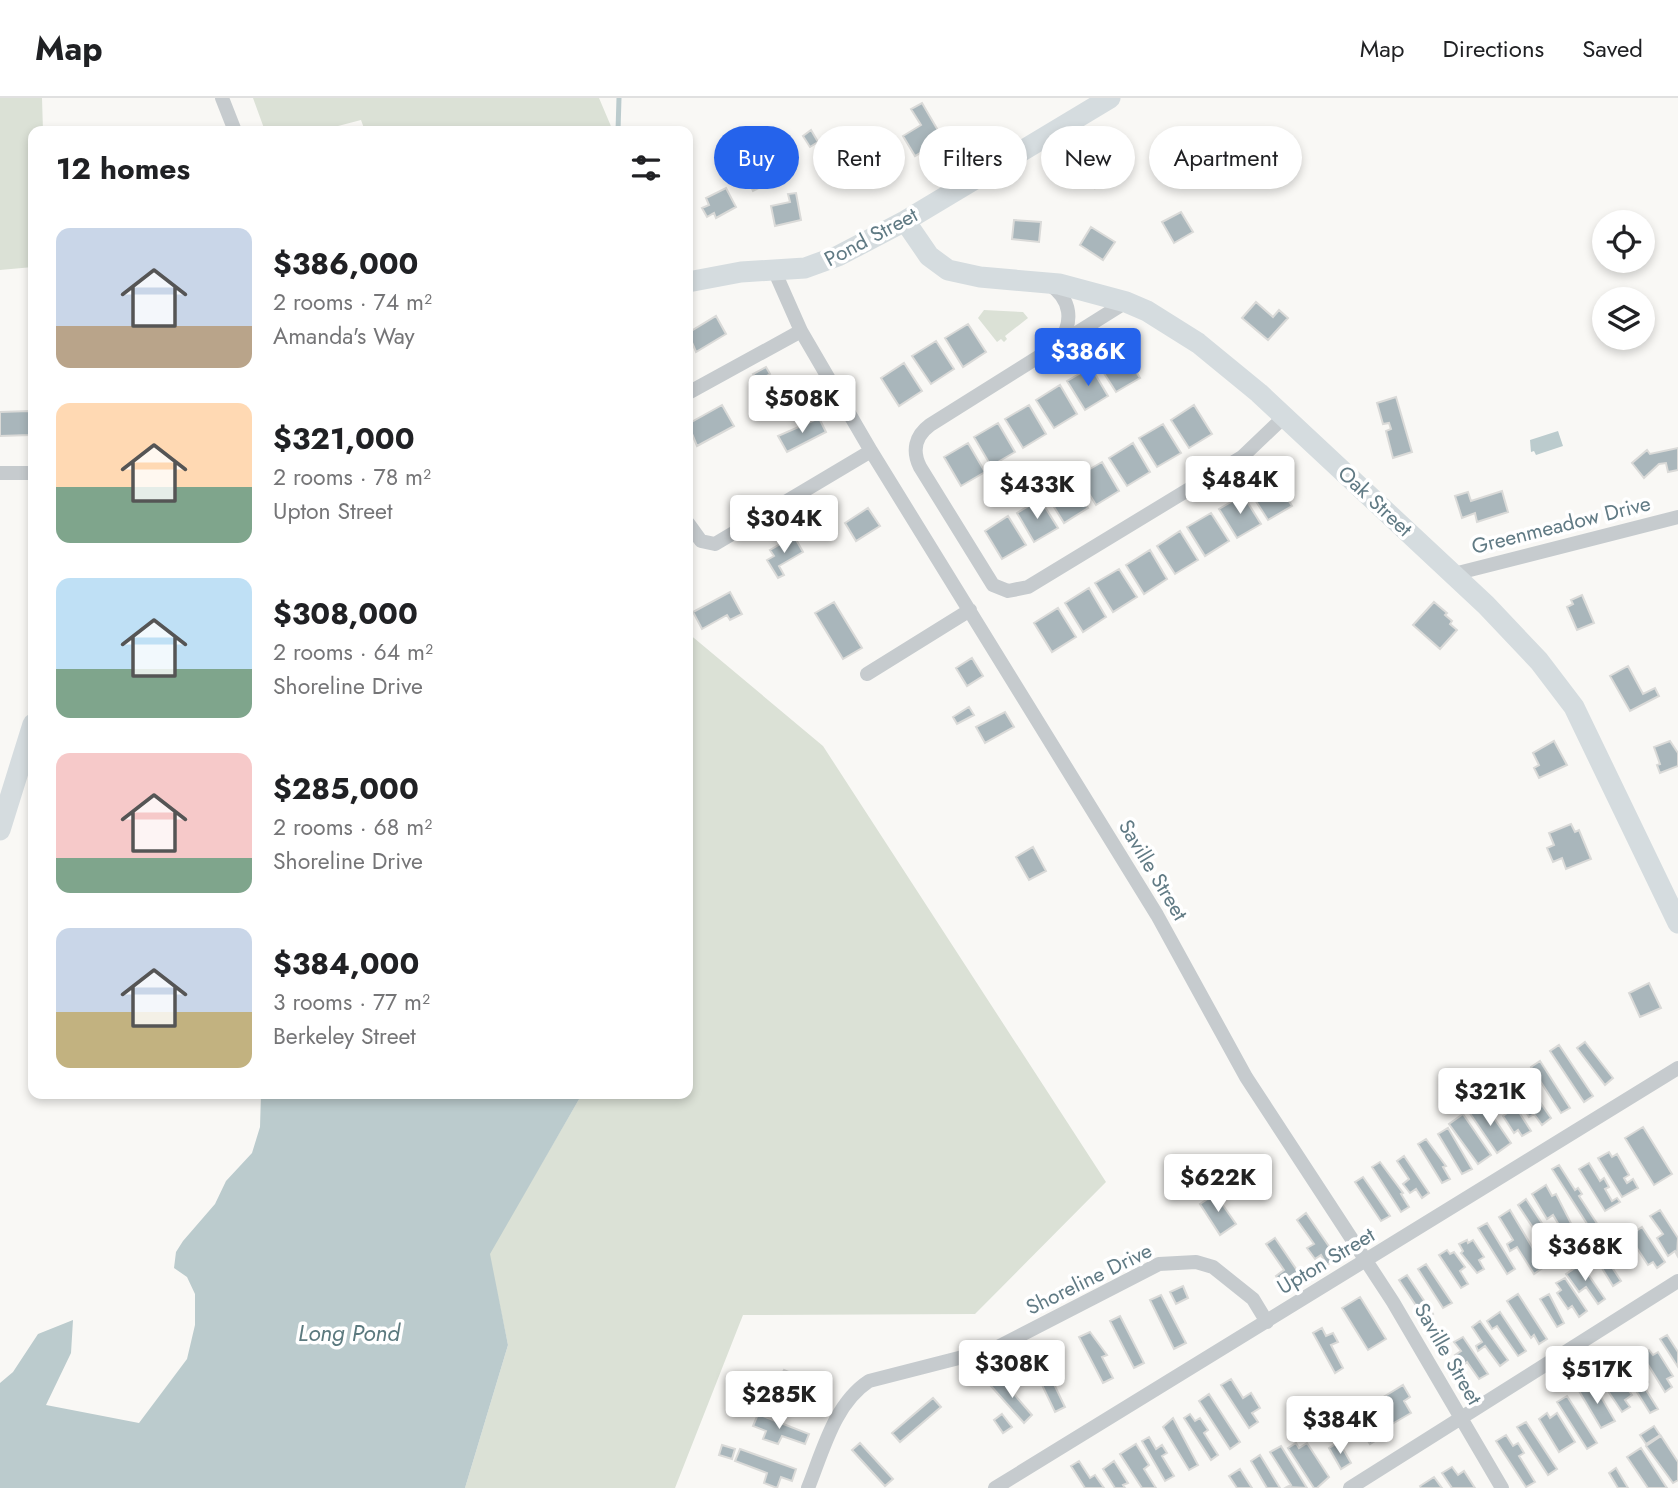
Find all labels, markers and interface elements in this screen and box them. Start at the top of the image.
text: Map [35,25,103,72]
text: Map [1360,31,1405,66]
text: Directions [1443,31,1544,66]
text: Saved [1582,31,1643,66]
chip: Buy [714,126,799,189]
chip: Rent [813,126,905,189]
chip: Filters [919,126,1027,189]
chip: New [1041,126,1135,189]
chip: Apartment [1149,126,1302,189]
text: 12 homes [56,147,190,190]
icon: filters [627,149,665,187]
street label: Pond Street [819,200,923,274]
map controls [1592,210,1655,350]
button: locate [1592,210,1655,273]
text: $386,000 [273,242,418,285]
icon: home [112,256,196,340]
text: 2 rooms · 74 m² [273,285,432,319]
button: layers [1592,287,1655,350]
text: Amanda's Way [273,319,415,353]
pin: $386K [1039,328,1137,388]
text: $386K [1051,334,1125,368]
pin: $508K [753,376,851,435]
text: $508K [765,381,839,415]
text: $321,000 [273,417,415,460]
icon: home [112,431,196,515]
pin: $484K [1191,456,1289,516]
street label: Oak Street [1331,459,1419,543]
text: 2 rooms · 78 m² [273,460,431,494]
pin: $433K [988,462,1086,521]
text: $484K [1202,462,1278,496]
text: $433K [999,467,1075,501]
street label: Greenmeadow Drive [1468,488,1654,562]
text: Upton Street [273,494,392,528]
pin: $304K [735,496,833,555]
text: $304K [746,501,822,535]
text: $308,000 [273,592,418,635]
icon: home [112,606,196,690]
text: 2 rooms · 64 m² [273,635,433,669]
text: Shoreline Drive [273,669,423,703]
text: $285,000 [273,767,419,810]
icon: home [112,781,196,865]
text: 2 rooms · 68 m² [273,810,432,844]
street label: Saville Street [1111,814,1195,926]
text: Shoreline Drive [273,844,423,878]
text: $384,000 [273,942,419,985]
icon: home [112,956,196,1040]
text: 3 rooms · 77 m² [273,985,430,1019]
text: Berkeley Street [273,1019,416,1053]
pin: $321K [1441,1068,1539,1128]
text: $321K [1454,1074,1526,1108]
pin: $622K [1169,1154,1267,1214]
text: $622K [1180,1160,1256,1194]
street label: Upton Street [1272,1220,1380,1302]
pin: $368K [1536,1224,1634,1283]
text: $368K [1548,1229,1622,1263]
street label: Shoreline Drive [1021,1235,1157,1322]
street label: Saville Street [1407,1298,1489,1410]
water label: Long Pond [298,1316,401,1350]
pin: $308K [963,1340,1061,1400]
text: $308K [975,1346,1049,1380]
pin: $517K [1548,1346,1646,1406]
text: $517K [1562,1352,1632,1386]
pin: $285K [730,1372,828,1431]
text: $285K [742,1377,816,1411]
pin: $384K [1291,1396,1389,1456]
text: $384K [1302,1402,1378,1436]

